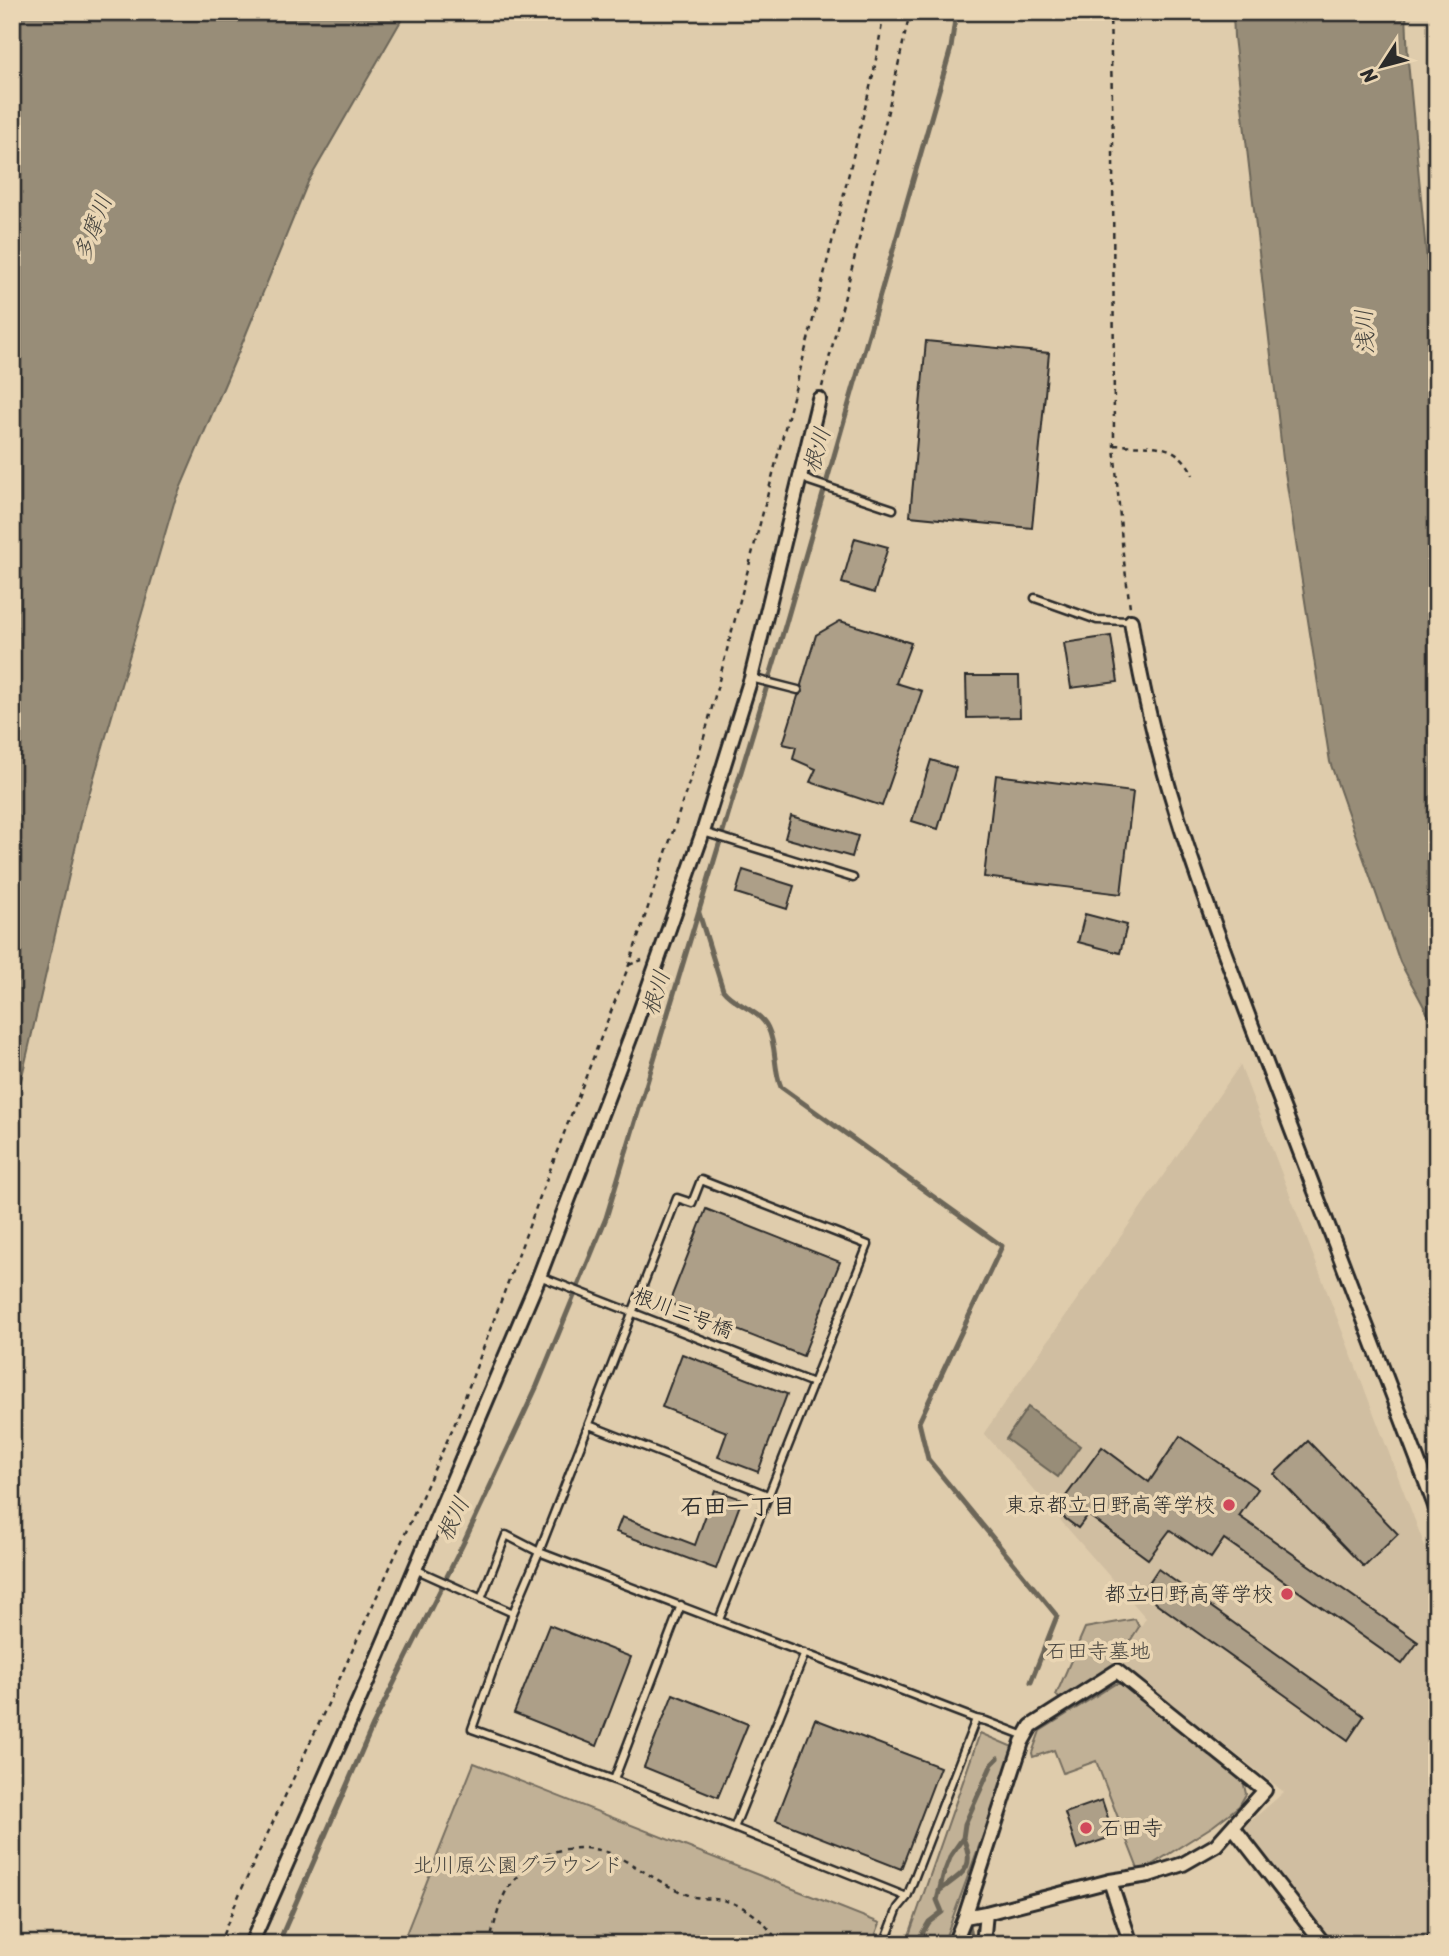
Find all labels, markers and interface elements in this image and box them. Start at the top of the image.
north arrow [1348,32,1418,102]
text: N [1351,60,1386,92]
water label: 多摩川 [61,188,125,268]
water label: 浅川 [1343,308,1387,356]
water label: 根川 [791,422,843,478]
water label: 根川 [630,965,682,1021]
street label: 根川三号橋 [627,1276,739,1350]
district label: 石田一丁目 [681,1486,796,1527]
place label: 東京都立日野高等学校 [1005,1486,1215,1524]
water label: 根川 [424,1489,482,1549]
marker: 東京都立日野高等学校 [1221,1497,1237,1513]
place label: 都立日野高等学校 [1105,1575,1273,1613]
marker: 都立日野高等学校 [1279,1586,1295,1602]
park label: 石田寺墓地 [1046,1632,1151,1670]
place label: 石田寺 [1100,1809,1163,1847]
marker: 石田寺 [1078,1820,1094,1836]
park label: 北川原公園グラウンド [413,1846,623,1884]

